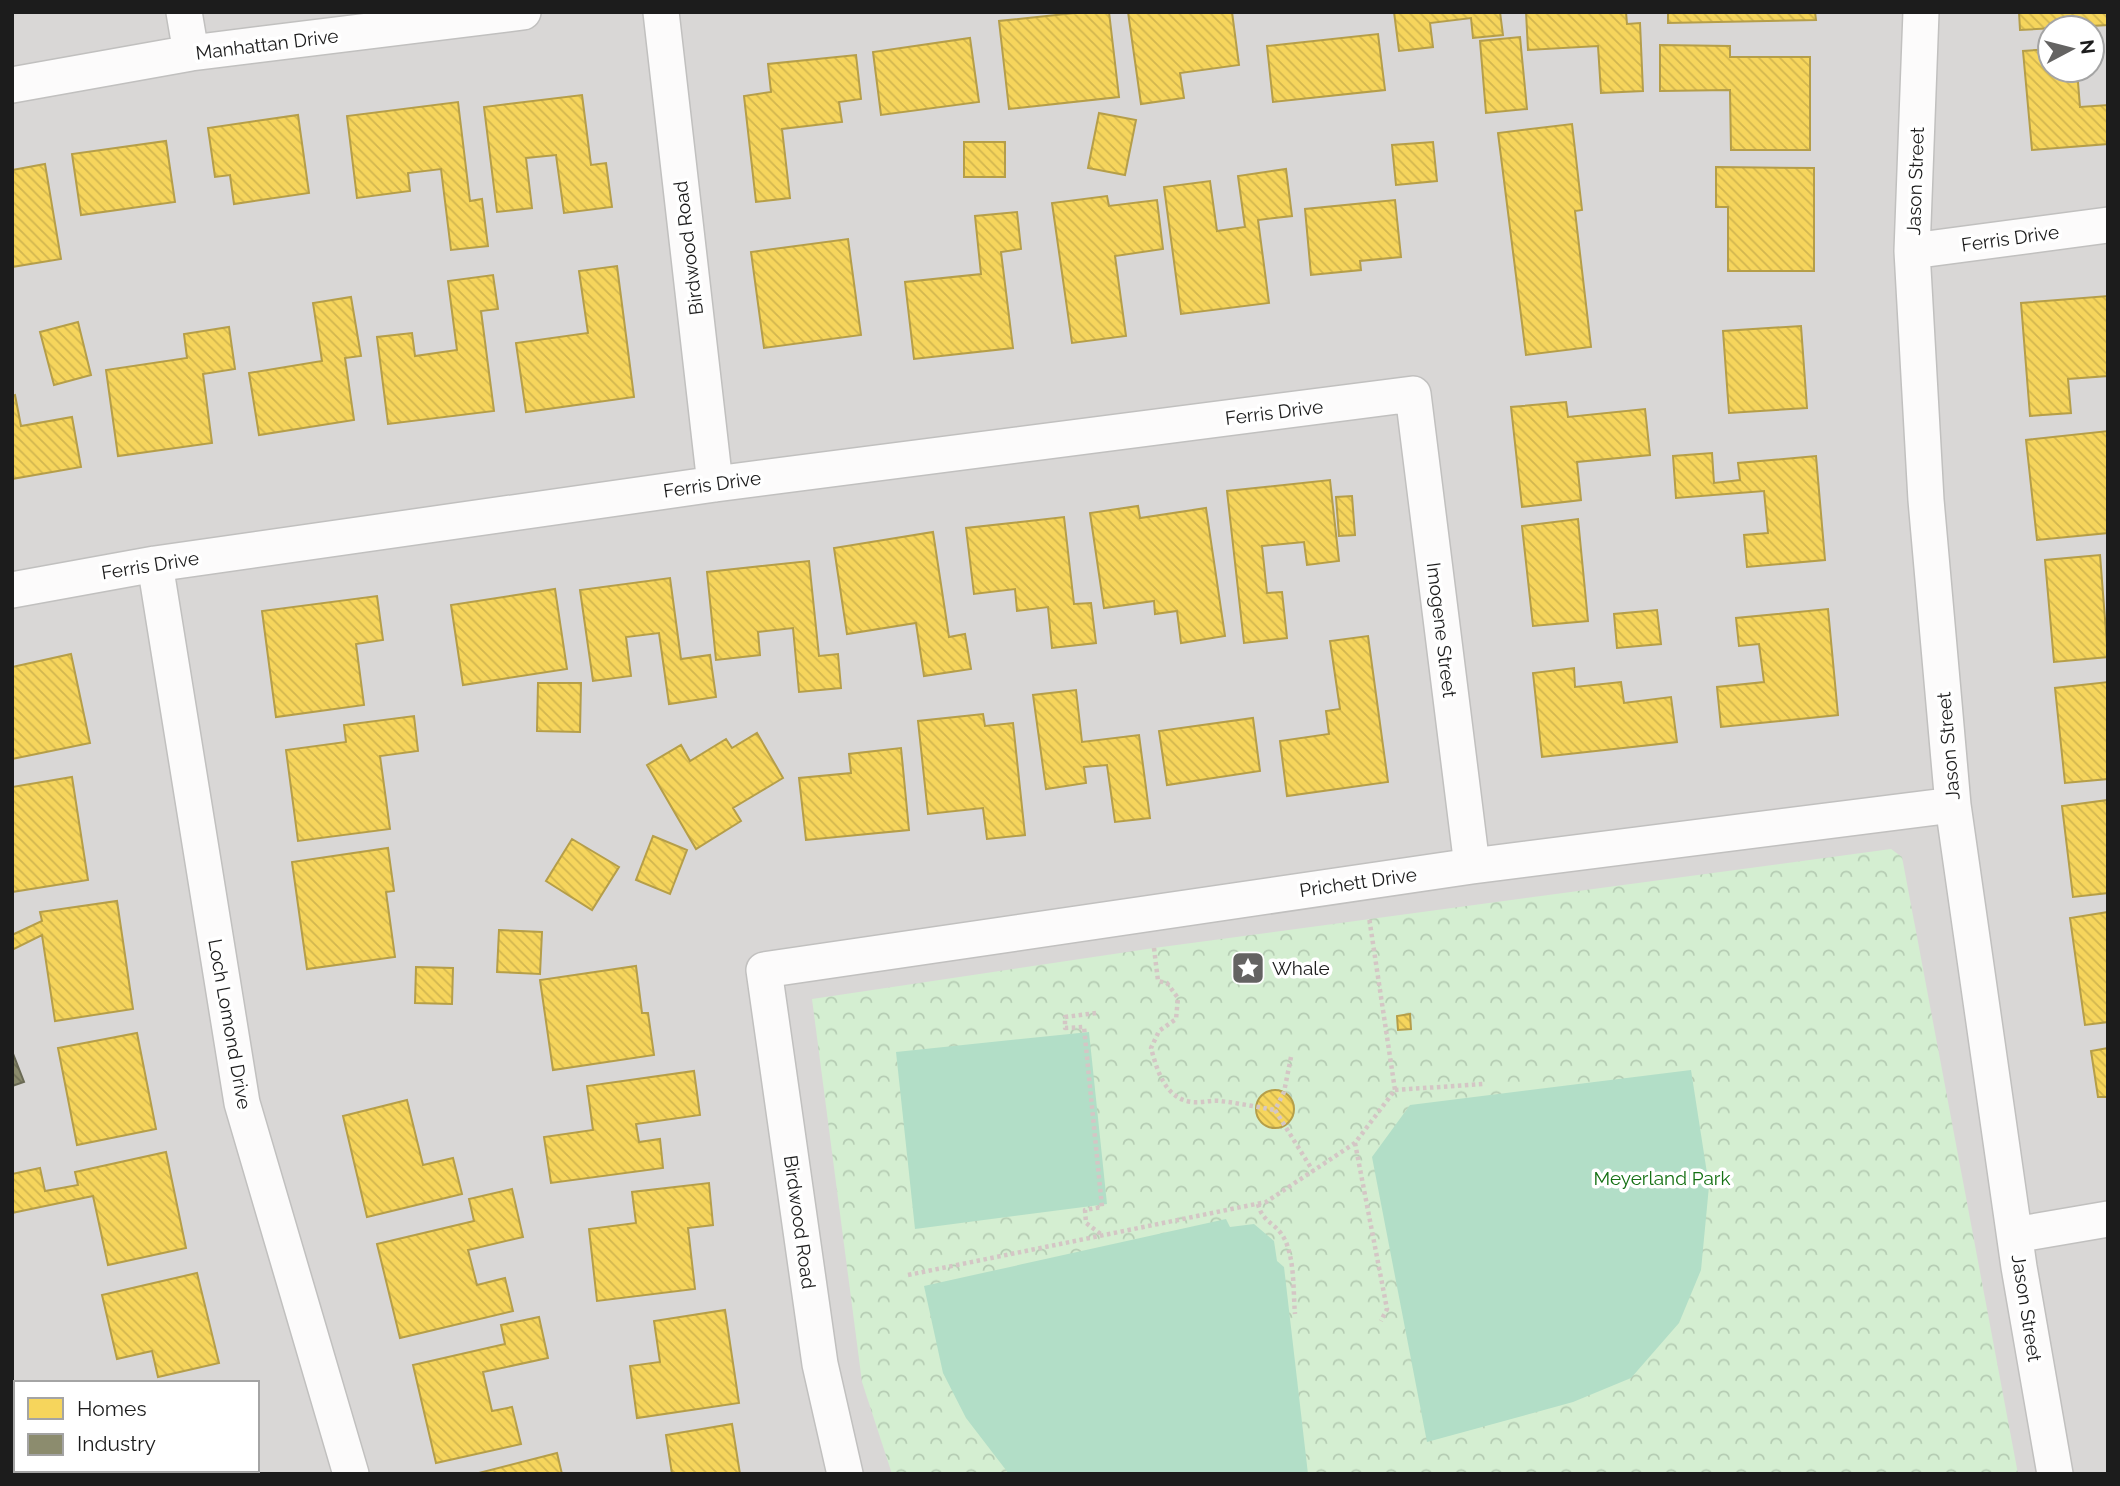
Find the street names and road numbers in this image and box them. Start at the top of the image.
street label: Manhattan Drive [194,24,340,64]
street label: Jason Street [1902,126,1928,236]
street label: Birdwood Road [669,180,707,316]
street label: Ferris Drive [1960,220,2060,256]
street label: Ferris Drive [1224,395,1324,429]
street label: Ferris Drive [662,466,762,502]
street label: Ferris Drive [100,546,200,584]
street label: Imogene Street [1423,561,1461,700]
street label: Jason Street [1932,690,1964,801]
street label: Prichett Drive [1298,863,1418,901]
street label: Loch Lomond Drive [204,937,256,1111]
street label: Birdwood Road [780,1154,820,1290]
street label: Jason Street [2008,1253,2046,1364]

